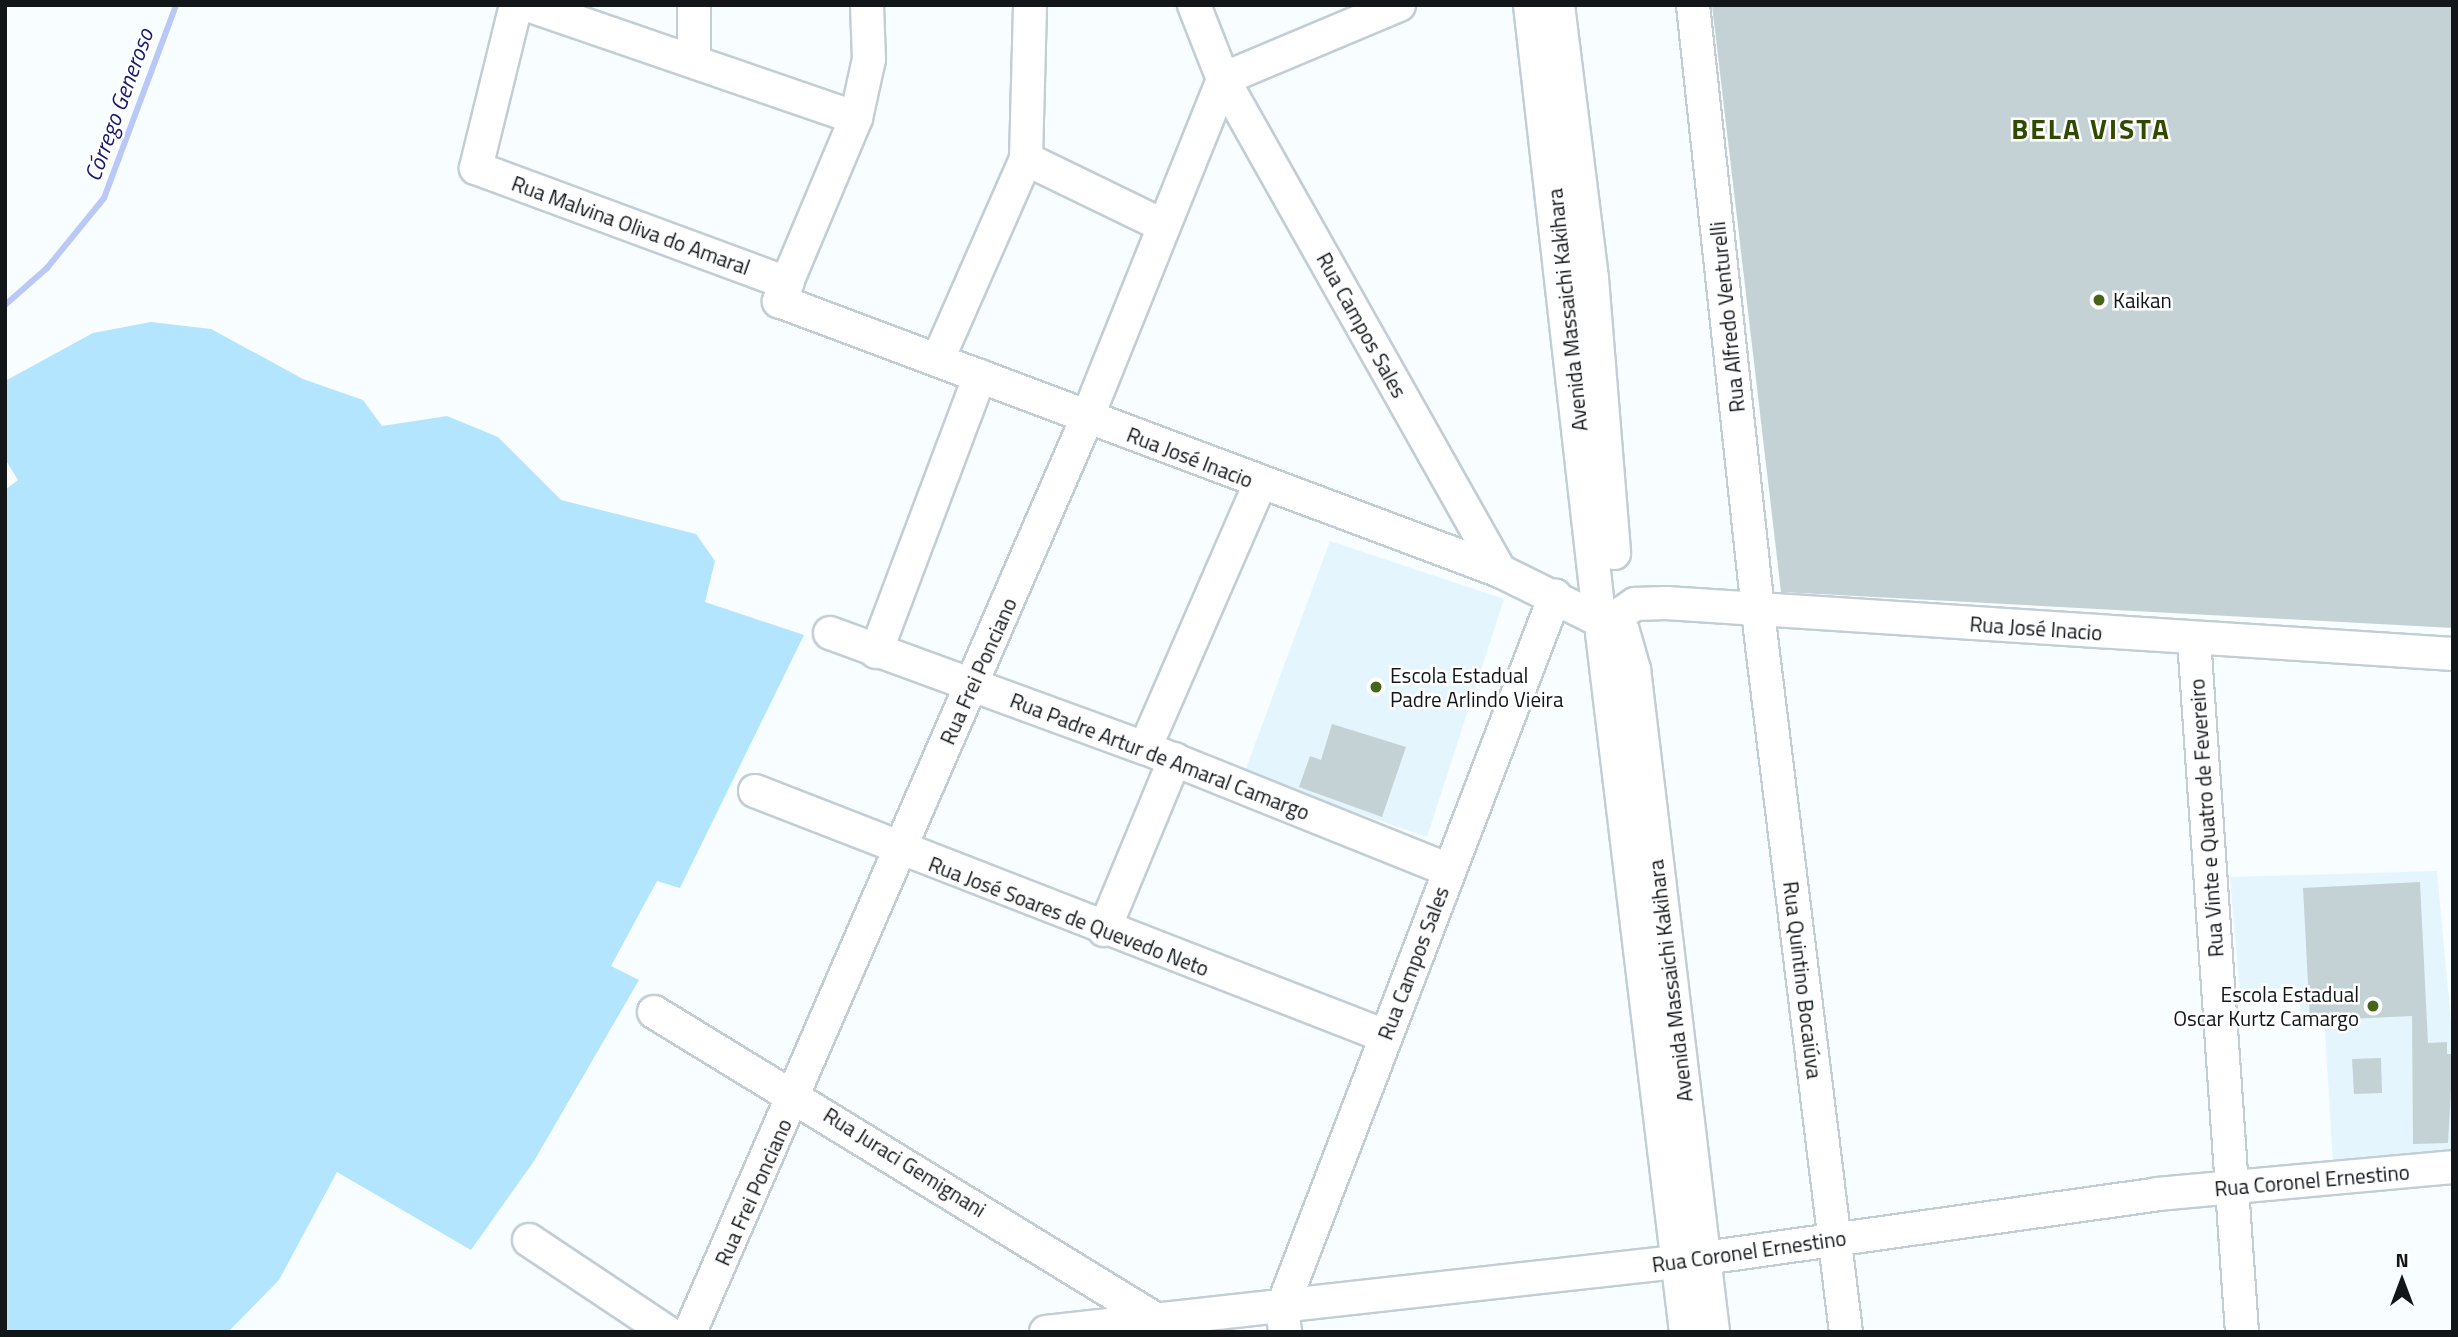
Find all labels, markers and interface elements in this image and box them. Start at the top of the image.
water label: Córrego Generoso [79,25,159,185]
district label: BELA VISTA [2013,112,2169,146]
street label: Rua Malvina Oliva do Amaral [508,170,754,280]
street label: Avenida Massaichi Kakihara [1542,187,1592,433]
street label: Rua Alfredo Venturelli [1704,220,1750,414]
street label: Rua Campos Sales [1312,248,1412,402]
place label: Kaikan [2113,287,2172,313]
marker: Kaikan [2091,292,2107,308]
street label: Rua José Inacio [1123,421,1257,493]
street label: Rua Frei Ponciano [934,594,1022,748]
street label: Rua José Inacio [1969,611,2103,645]
place label: Escola Estadual Padre Arlindo Vieira [1390,662,1563,712]
street label: Rua Vinte e Quatro de Fevereiro [2184,678,2228,958]
marker: Escola Estadual Padre Arlindo Vieira [1368,679,1384,695]
street label: Rua Padre Artur de Amaral Camargo [1007,687,1313,825]
street label: Rua José Soares de Quevedo Neto [925,851,1213,981]
street label: Avenida Massaichi Kakihara [1643,858,1697,1104]
street label: Rua Quintino Bocaiúva [1778,880,1828,1080]
street label: Rua Campos Sales [1372,883,1454,1043]
place label: Escola Estadual Oscar Kurtz Camargo [2173,981,2359,1031]
marker: Escola Estadual Oscar Kurtz Camargo [2365,998,2381,1014]
street label: Rua Juraci Gemignani [819,1102,991,1222]
street label: Rua Frei Ponciano [709,1115,797,1269]
street label: Rua Coronel Ernestino [2213,1159,2411,1201]
street label: Rua Coronel Ernestino [1650,1225,1848,1277]
text: N [2395,1245,2409,1274]
north arrow [2367,1246,2437,1316]

